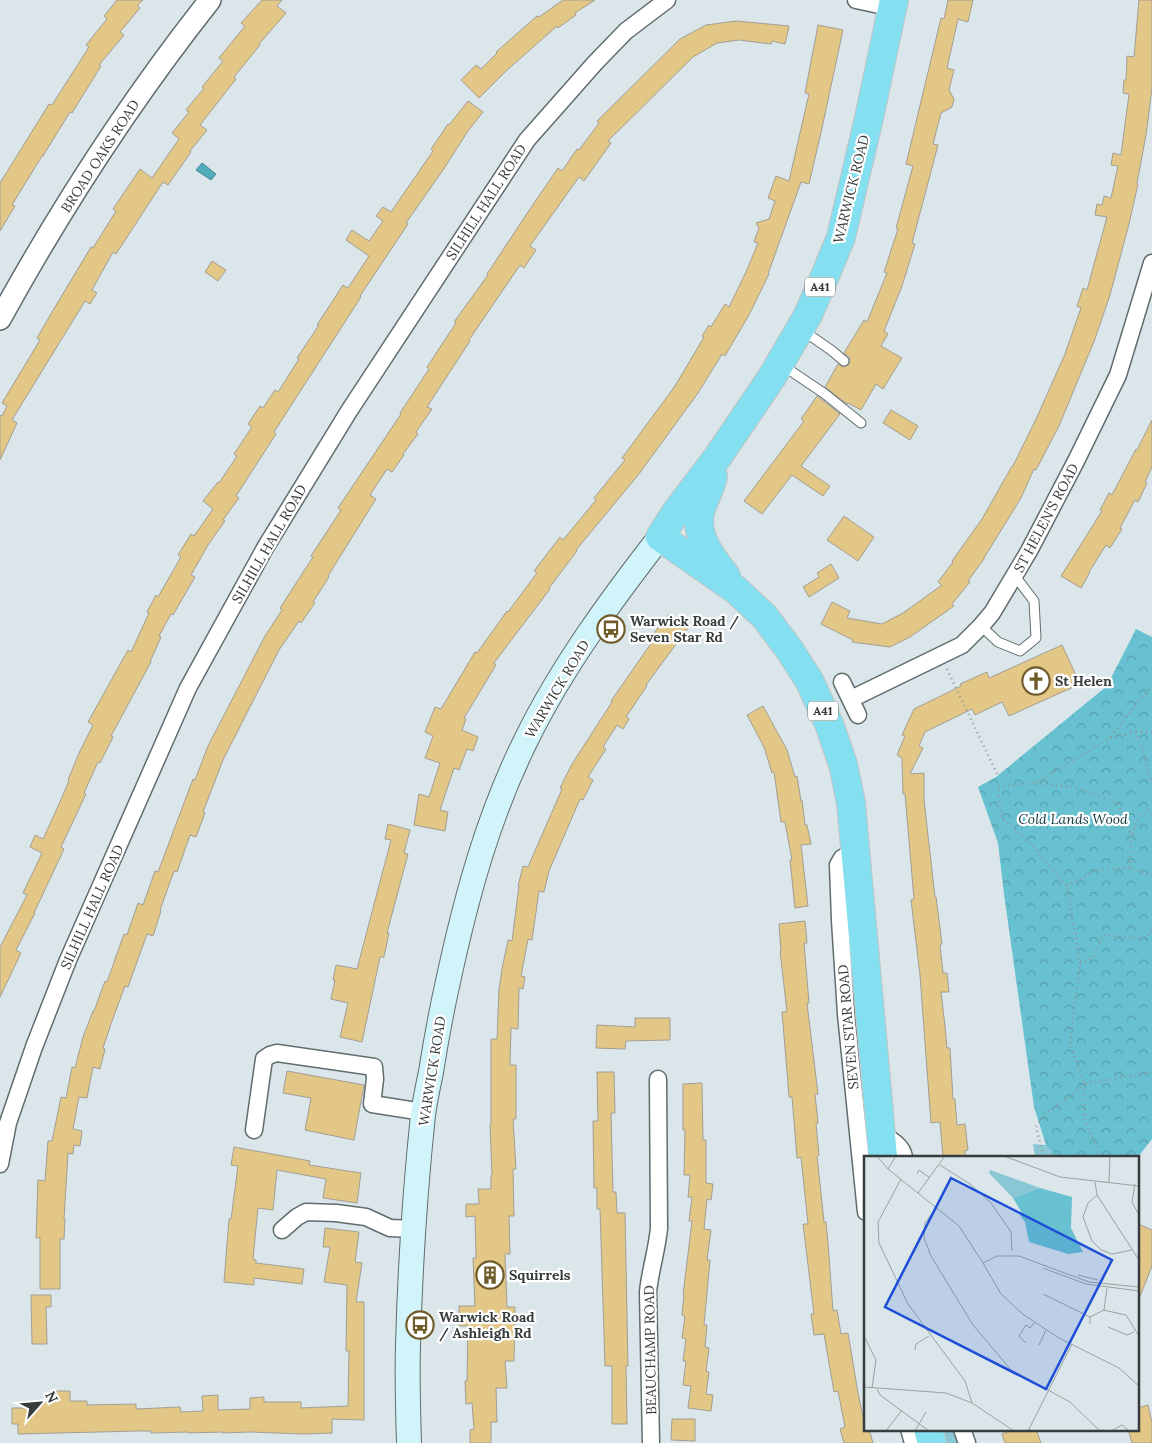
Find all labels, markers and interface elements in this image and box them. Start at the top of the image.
street label: BROAD OAKS ROAD [57,96,143,216]
street label: WARWICK ROAD [829,133,873,245]
street label: SILHILL HALL ROAD [442,141,530,263]
road number: A41 [805,278,835,296]
street label: ST HELEN'S ROAD [1010,460,1082,576]
street label: SILHILL HALL ROAD [228,481,310,607]
place label: Warwick Road / Seven Star Rd [630,612,739,646]
bus stop icon: Warwick Road / Seven Star Rd [596,614,626,644]
street label: WARWICK ROAD [521,637,593,741]
church icon: St Helen [1021,666,1051,696]
place label: St Helen [1055,672,1112,690]
road number: A41 [808,701,838,720]
park label: Cold Lands Wood [1018,810,1128,828]
street label: SILHILL HALL ROAD [56,842,128,972]
street label: SEVEN STAR ROAD [834,964,862,1090]
street label: WARWICK ROAD [414,1015,450,1127]
inset map [864,1156,1140,1430]
building icon: Squirrels [475,1260,505,1290]
place label: Squirrels [509,1266,571,1284]
street label: BEAUCHAMP ROAD [640,1285,660,1415]
place label: Warwick Road / Ashleigh Rd [439,1308,535,1342]
bus stop icon: Warwick Road / Ashleigh Rd [405,1310,435,1340]
north arrow [15,1378,65,1428]
text: N [41,1388,62,1406]

